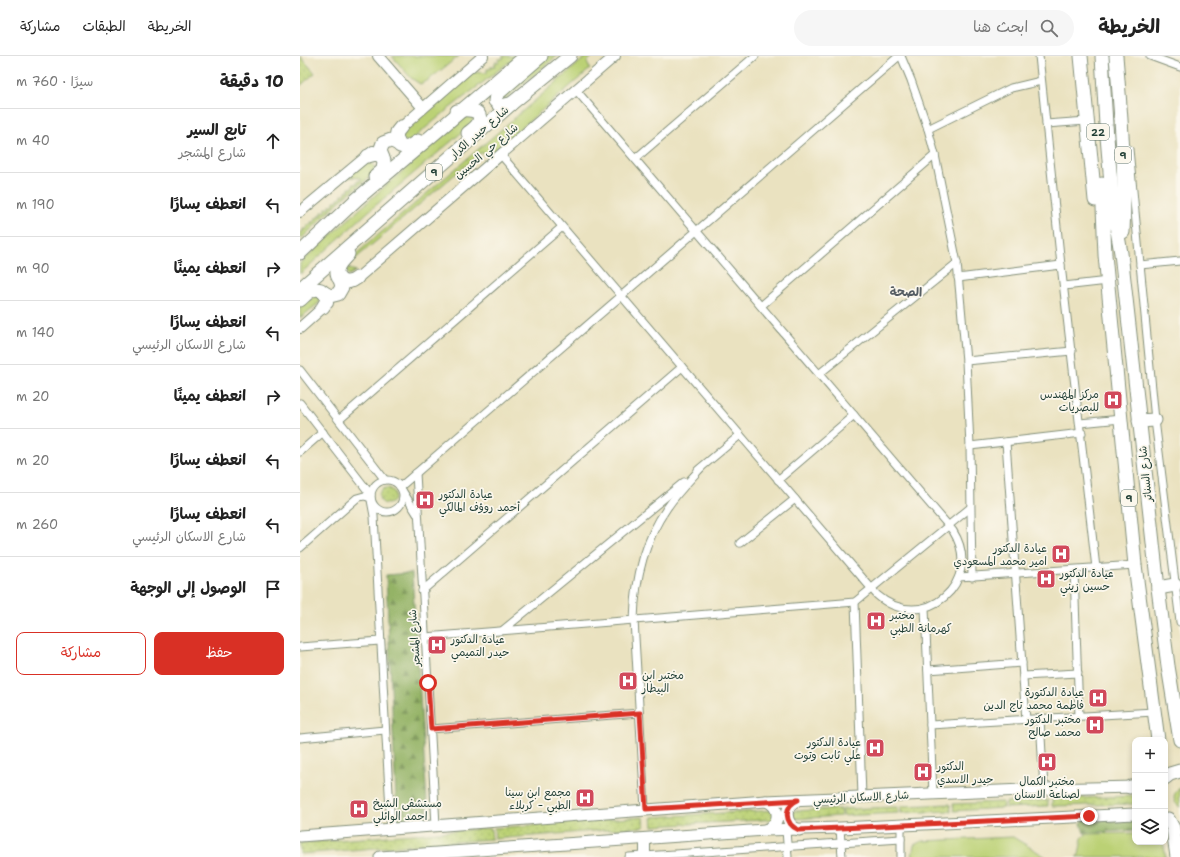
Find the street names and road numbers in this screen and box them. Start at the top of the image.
street label: شارع حيدر الكرار [446,103,513,164]
street label: شارع حي الحسين [451,120,523,185]
road number: 22 [1087,124,1109,140]
road number: 9 [1115,147,1131,163]
road number: 9 [426,164,442,180]
street label: شارع السناتر [1135,445,1157,504]
road number: 9 [1121,490,1137,506]
street label: شارع المشجر [405,609,425,668]
street label: شارع الاسكان الرئيسي [813,787,910,811]

